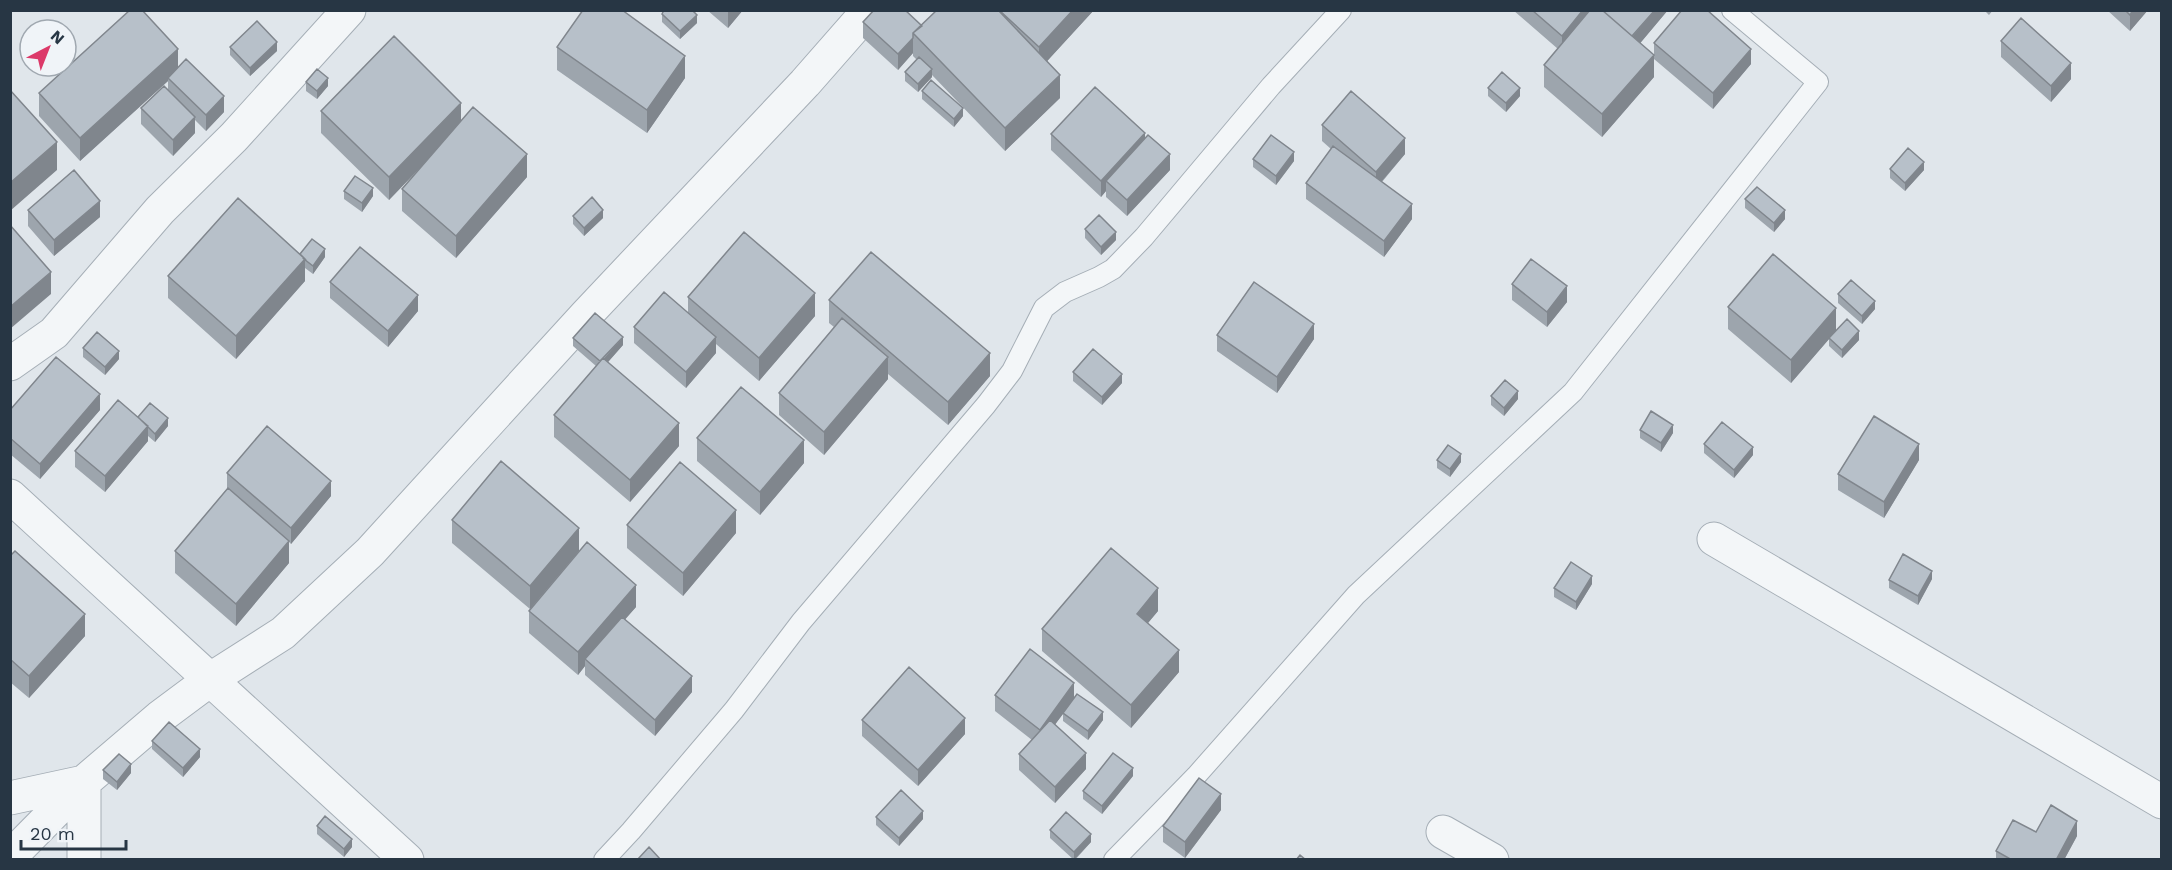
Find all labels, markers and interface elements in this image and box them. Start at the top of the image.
north arrow [18,18,78,78]
text: N [47,26,68,48]
scale bar [21,813,126,851]
text: 20 m [30,823,75,844]

